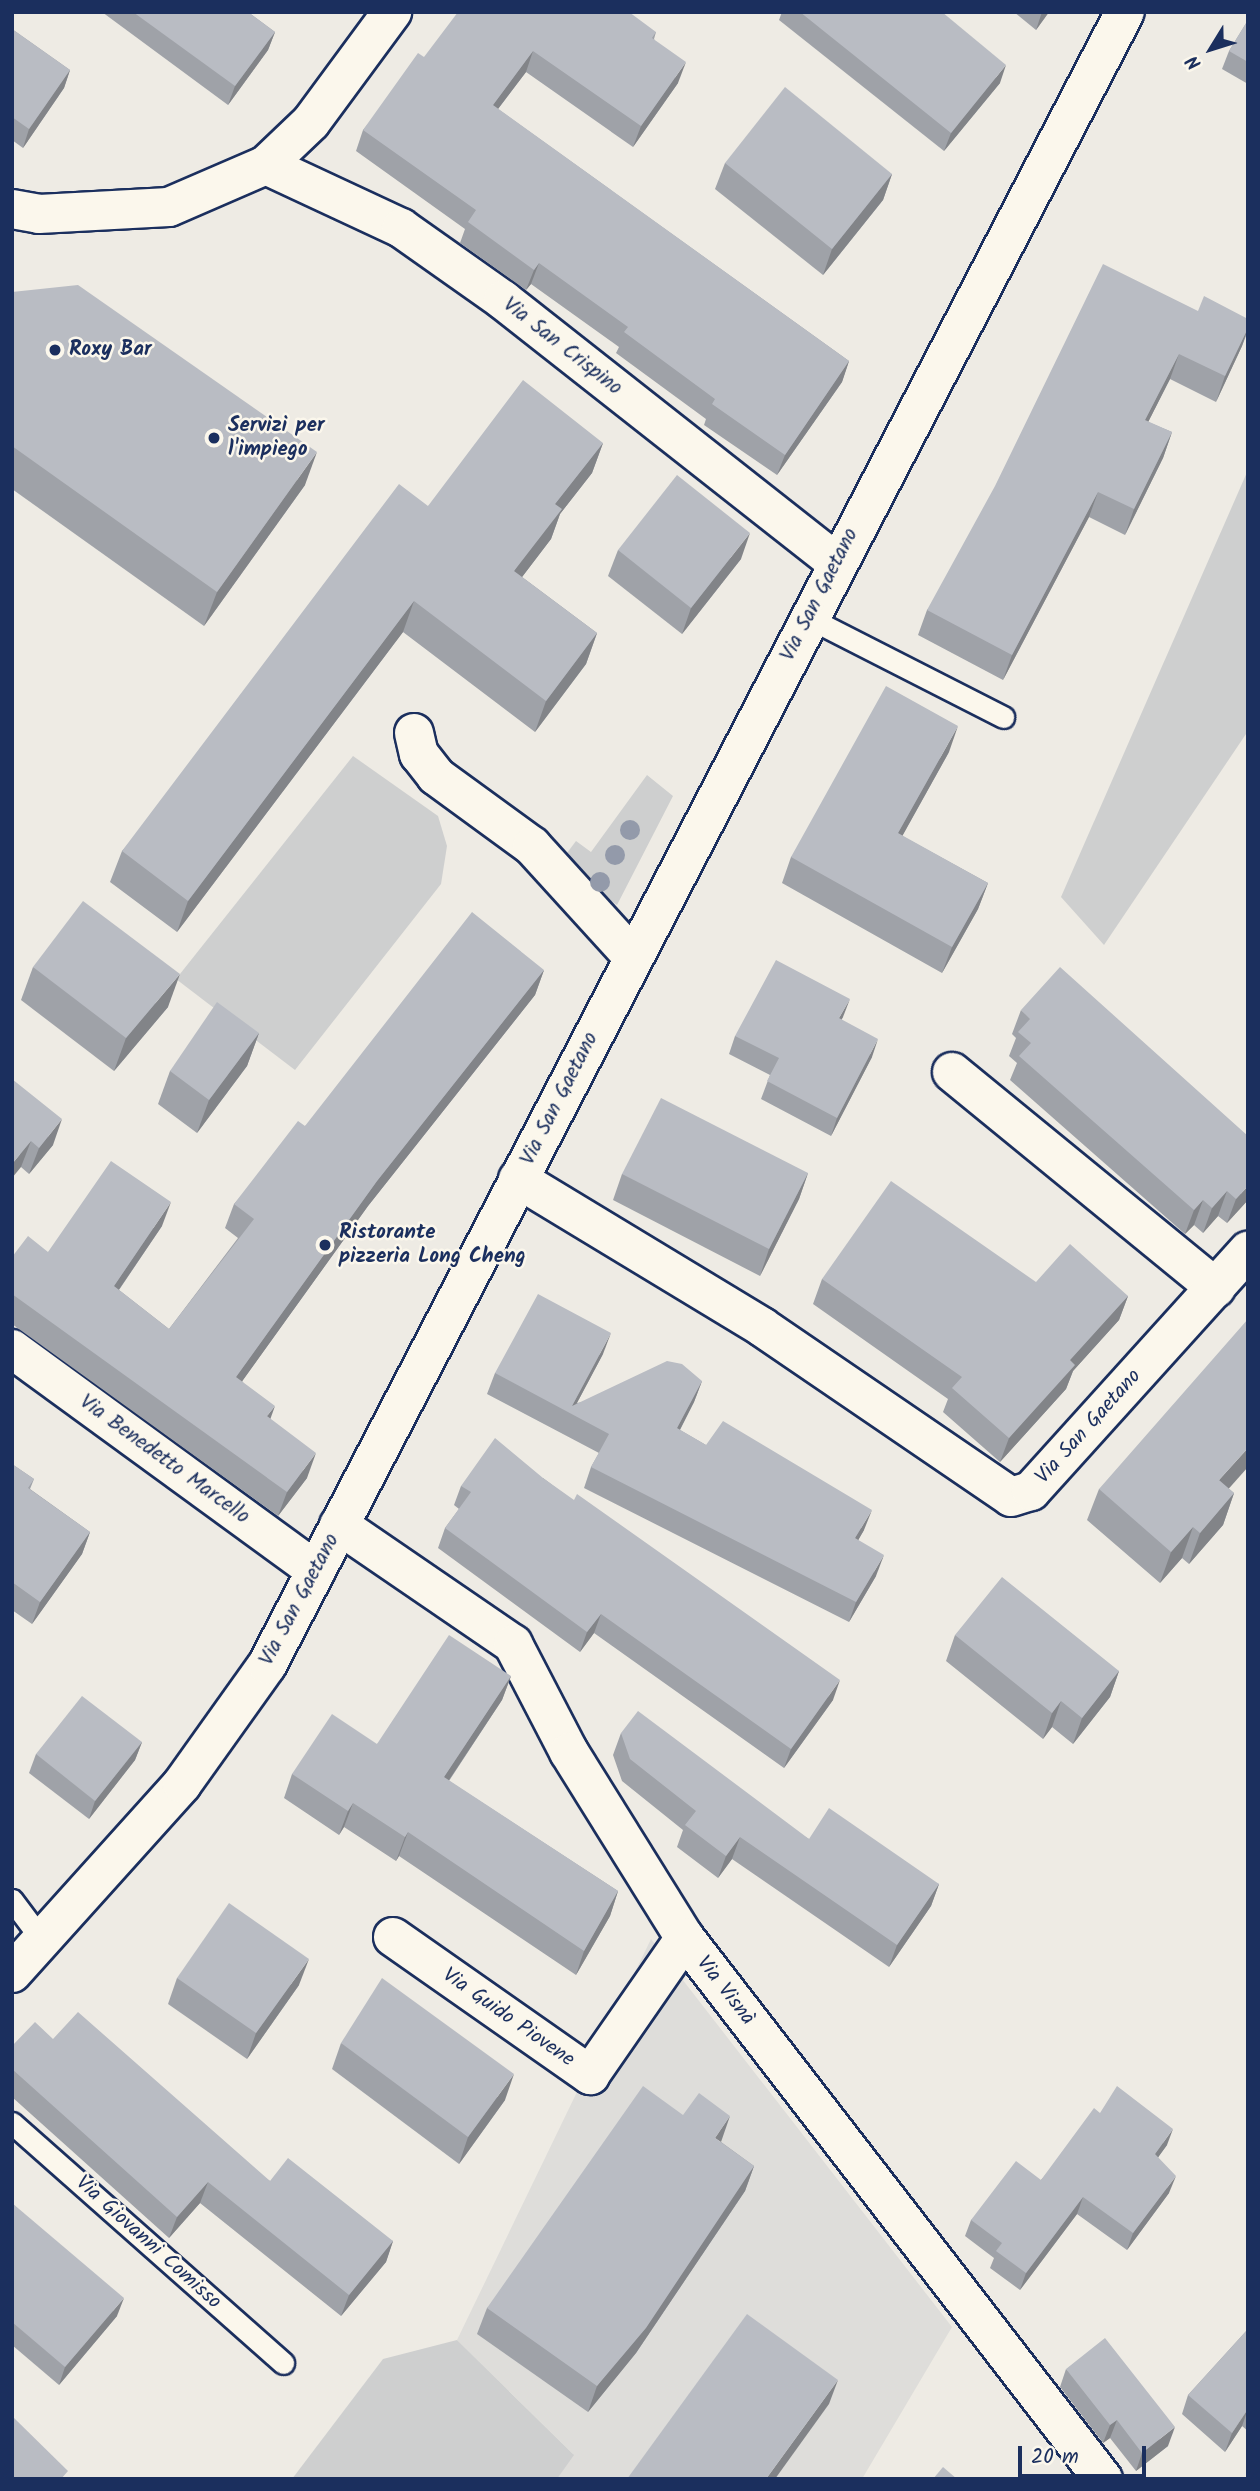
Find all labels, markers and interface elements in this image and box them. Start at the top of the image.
north arrow [1176,14,1246,84]
text: N [1179,48,1210,76]
street label: Via San Crispino [497,293,627,401]
place label: Roxy Bar [69,337,152,363]
marker: Roxy Bar [47,342,63,358]
place label: Servizi per l'impiego [228,413,325,463]
marker: Servizi per l'impiego [206,430,222,446]
street label: Via San Gaetano [776,524,864,666]
street label: Via San Gaetano [516,1028,604,1170]
place label: Ristorante pizzeria Long Cheng [339,1220,526,1270]
marker: Ristorante pizzeria Long Cheng [317,1237,333,1253]
street label: Via San Gaetano [1031,1364,1147,1490]
street label: Via Benedetto Marcello [74,1390,254,1530]
street label: Via San Gaetano [255,1530,345,1670]
street label: Via Visnà [690,1951,760,2031]
street label: Via Guido Piovene [437,1963,579,2073]
street label: Via Giovanni Comisso [70,2171,226,2315]
scale bar [1022,2432,1150,2476]
text: 20 m [1031,2441,1079,2474]

